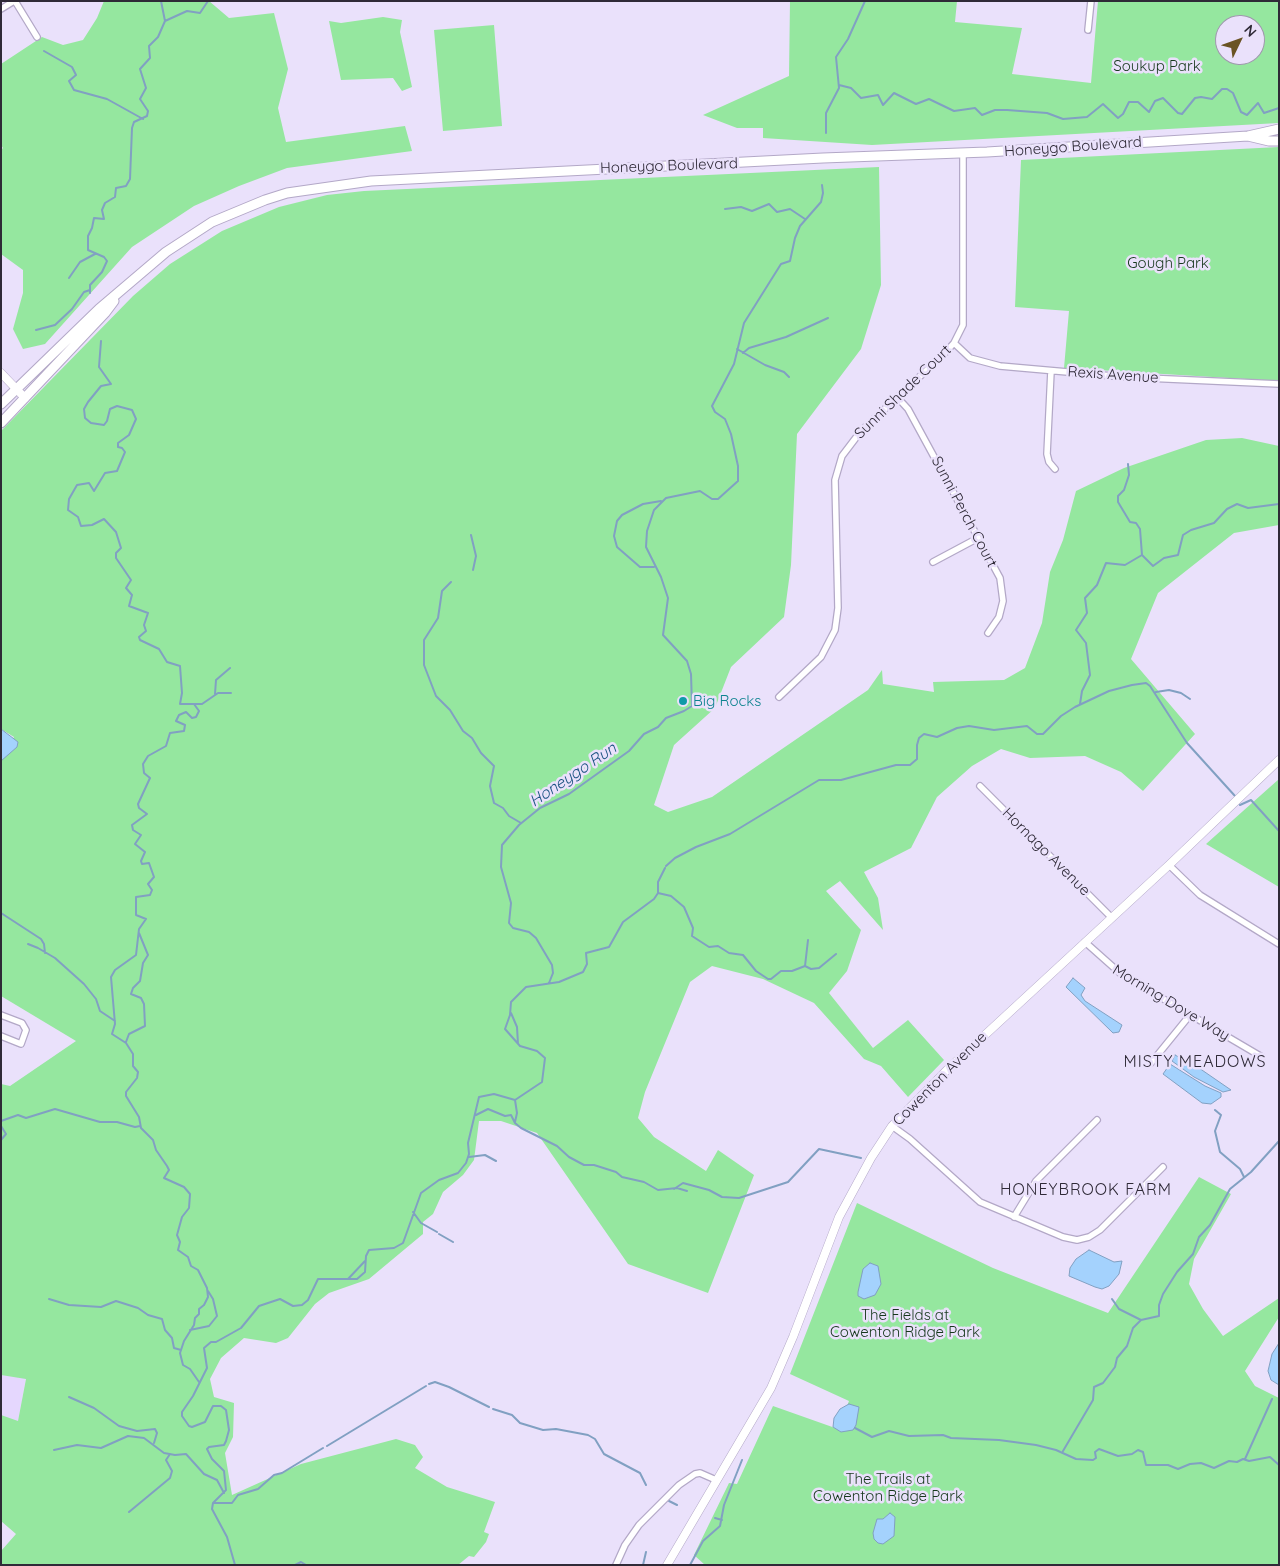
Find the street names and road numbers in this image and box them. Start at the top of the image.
street label: Honeygo Boulevard [1004,133,1142,161]
street label: Honeygo Boulevard [600,155,738,177]
street label: Sunni Shade Court [851,341,955,443]
street label: Rexis Avenue [1067,363,1159,387]
street label: Sunni Perch Court [927,453,1001,571]
street label: Hornago Avenue [998,804,1094,900]
street label: Morning Dove Way [1109,961,1233,1045]
street label: Cowenton Avenue [889,1028,991,1130]

